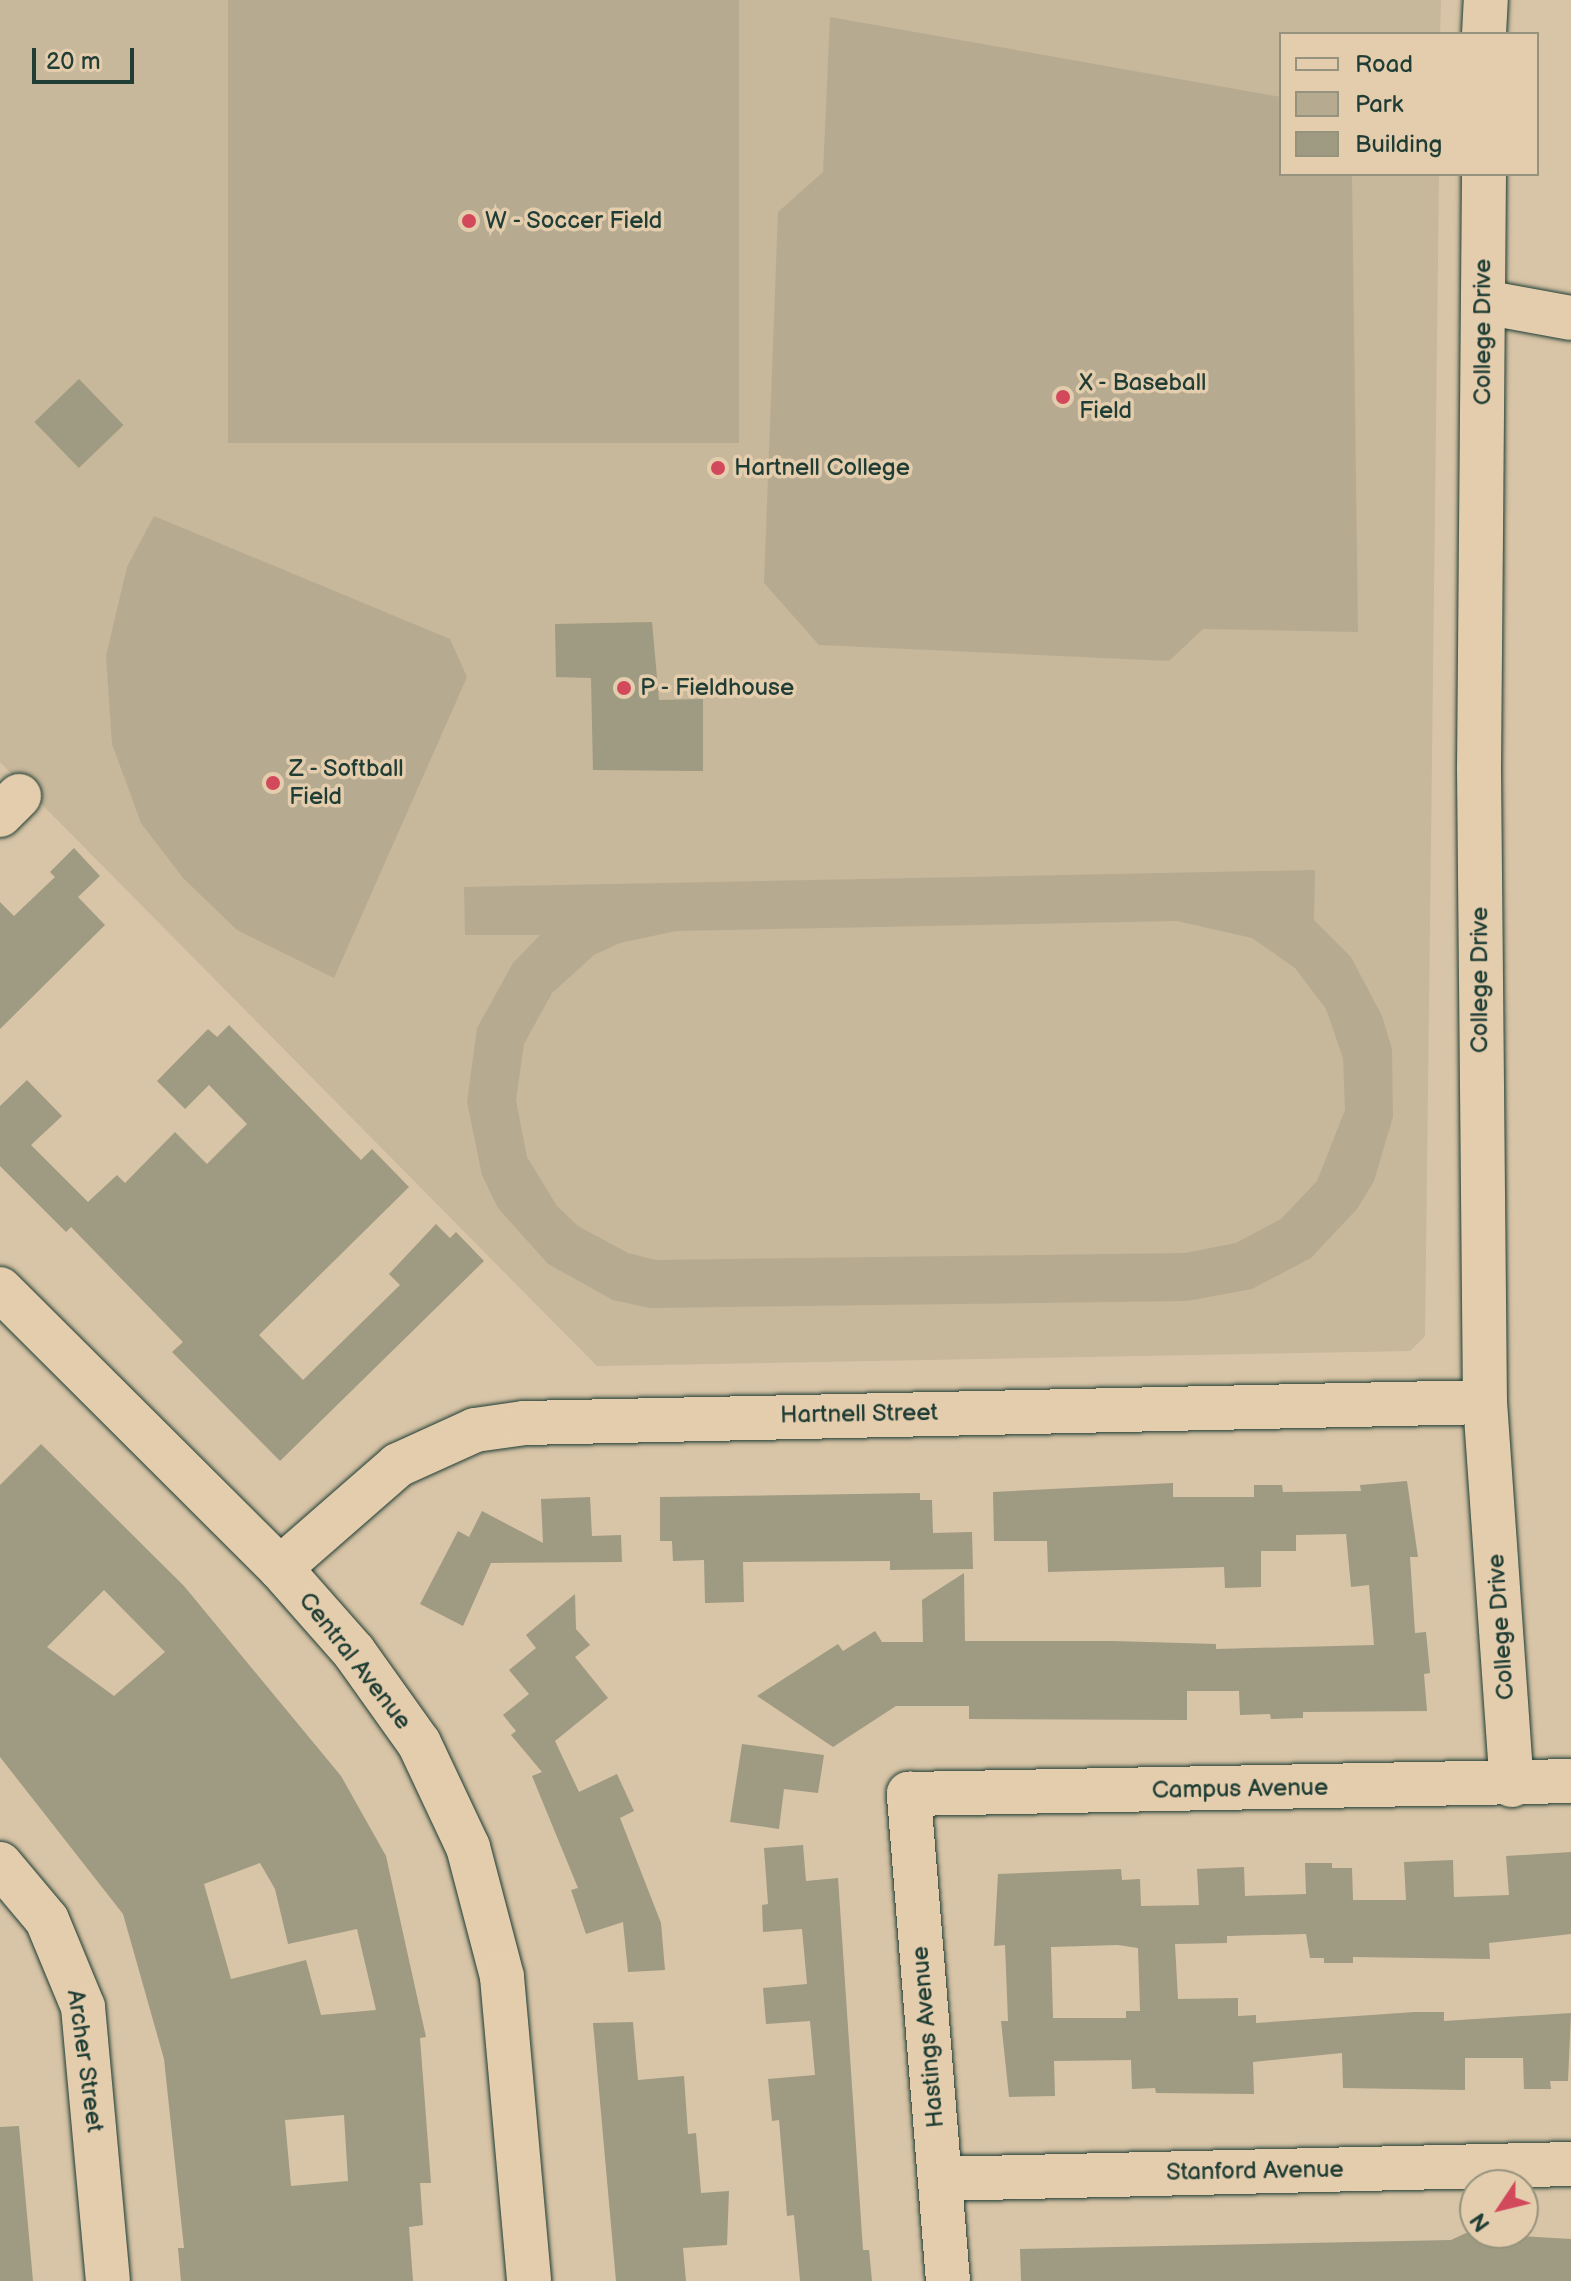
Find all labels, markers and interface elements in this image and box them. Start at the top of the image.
scale bar [36,32,138,82]
legend [1279,32,1539,176]
text: 20 m [46,47,101,76]
text: Road [1355,50,1413,79]
text: Park [1355,90,1403,119]
text: Building [1355,130,1442,159]
place label: W - Soccer Field [485,207,665,235]
marker: W - Soccer Field [460,212,478,230]
street label: College Drive [1469,259,1497,405]
place label: X - Baseball Field [1079,369,1208,425]
marker: X - Baseball Field [1054,388,1072,406]
place label: Hartnell College [734,454,910,482]
marker: Hartnell College [709,459,727,477]
place label: P - Fieldhouse [640,674,796,702]
marker: P - Fieldhouse [615,679,633,697]
place label: Z - Softball Field [289,755,406,811]
marker: Z - Softball Field [264,774,282,792]
street label: College Drive [1466,907,1494,1053]
street label: Hartnell Street [780,1398,938,1430]
street label: College Drive [1482,1553,1520,1701]
street label: Central Avenue [292,1587,418,1735]
street label: Campus Avenue [1152,1773,1328,1805]
street label: Hastings Avenue [906,1945,950,2129]
street label: Archer Street [61,1988,109,2134]
street label: Stanford Avenue [1166,2155,1344,2187]
north arrow [1459,2169,1539,2249]
text: N [1465,2207,1496,2236]

